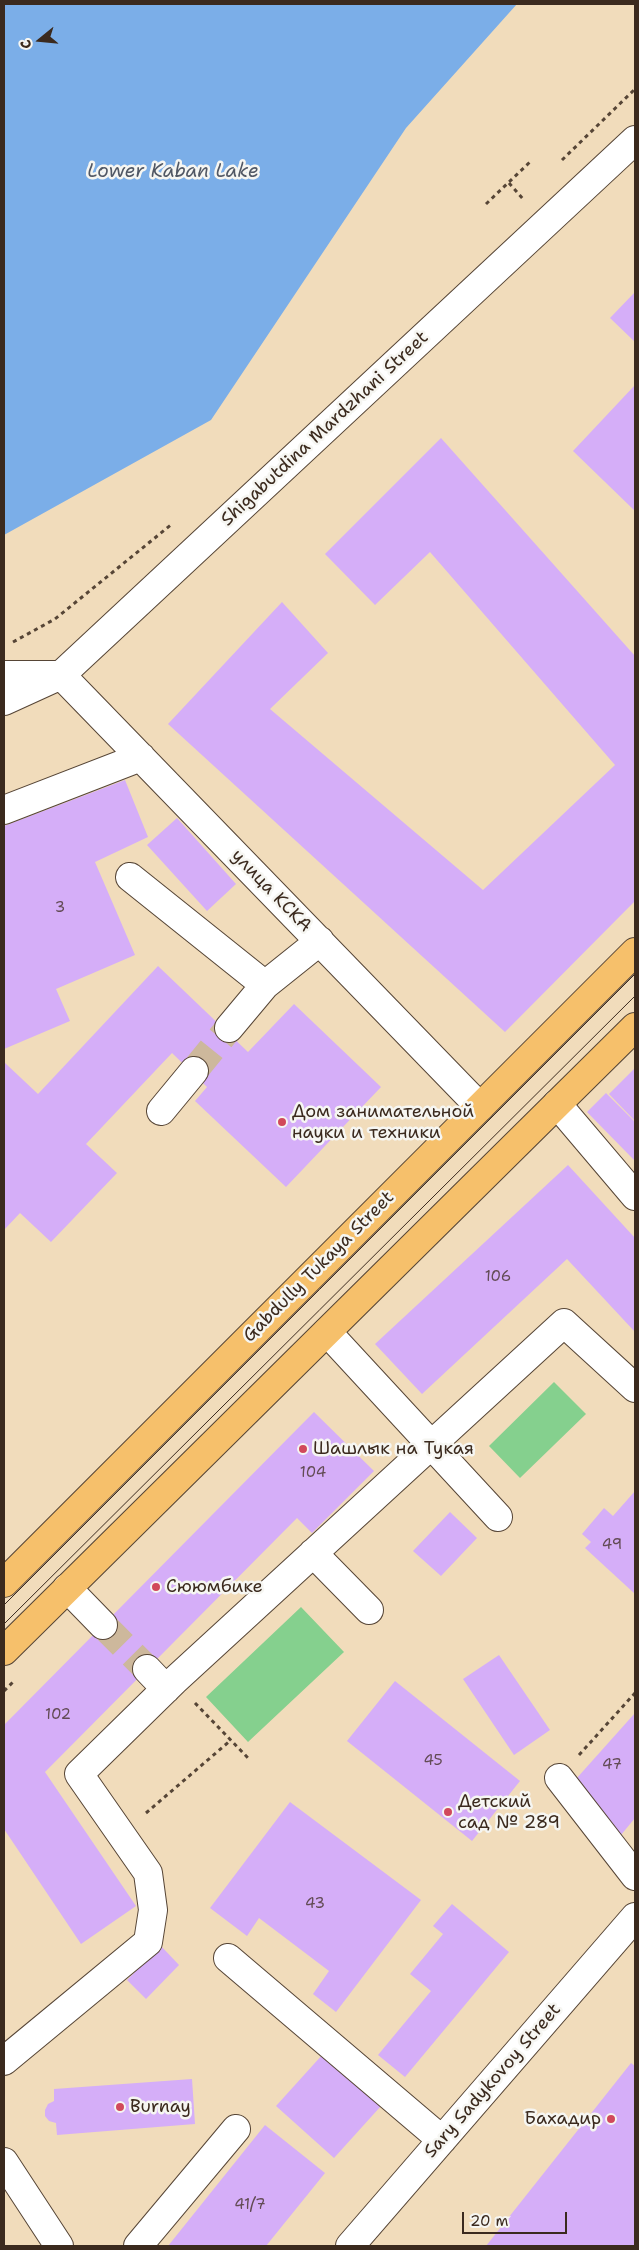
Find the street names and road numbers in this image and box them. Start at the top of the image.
street label: Shigabutdina Mardzhani Street [217,327,433,531]
street label: улица КСКА [226,845,316,937]
street label: Gabdully Tukaya Street [239,1187,399,1347]
street label: Sary Sadykovoy Street [420,1999,566,2163]

